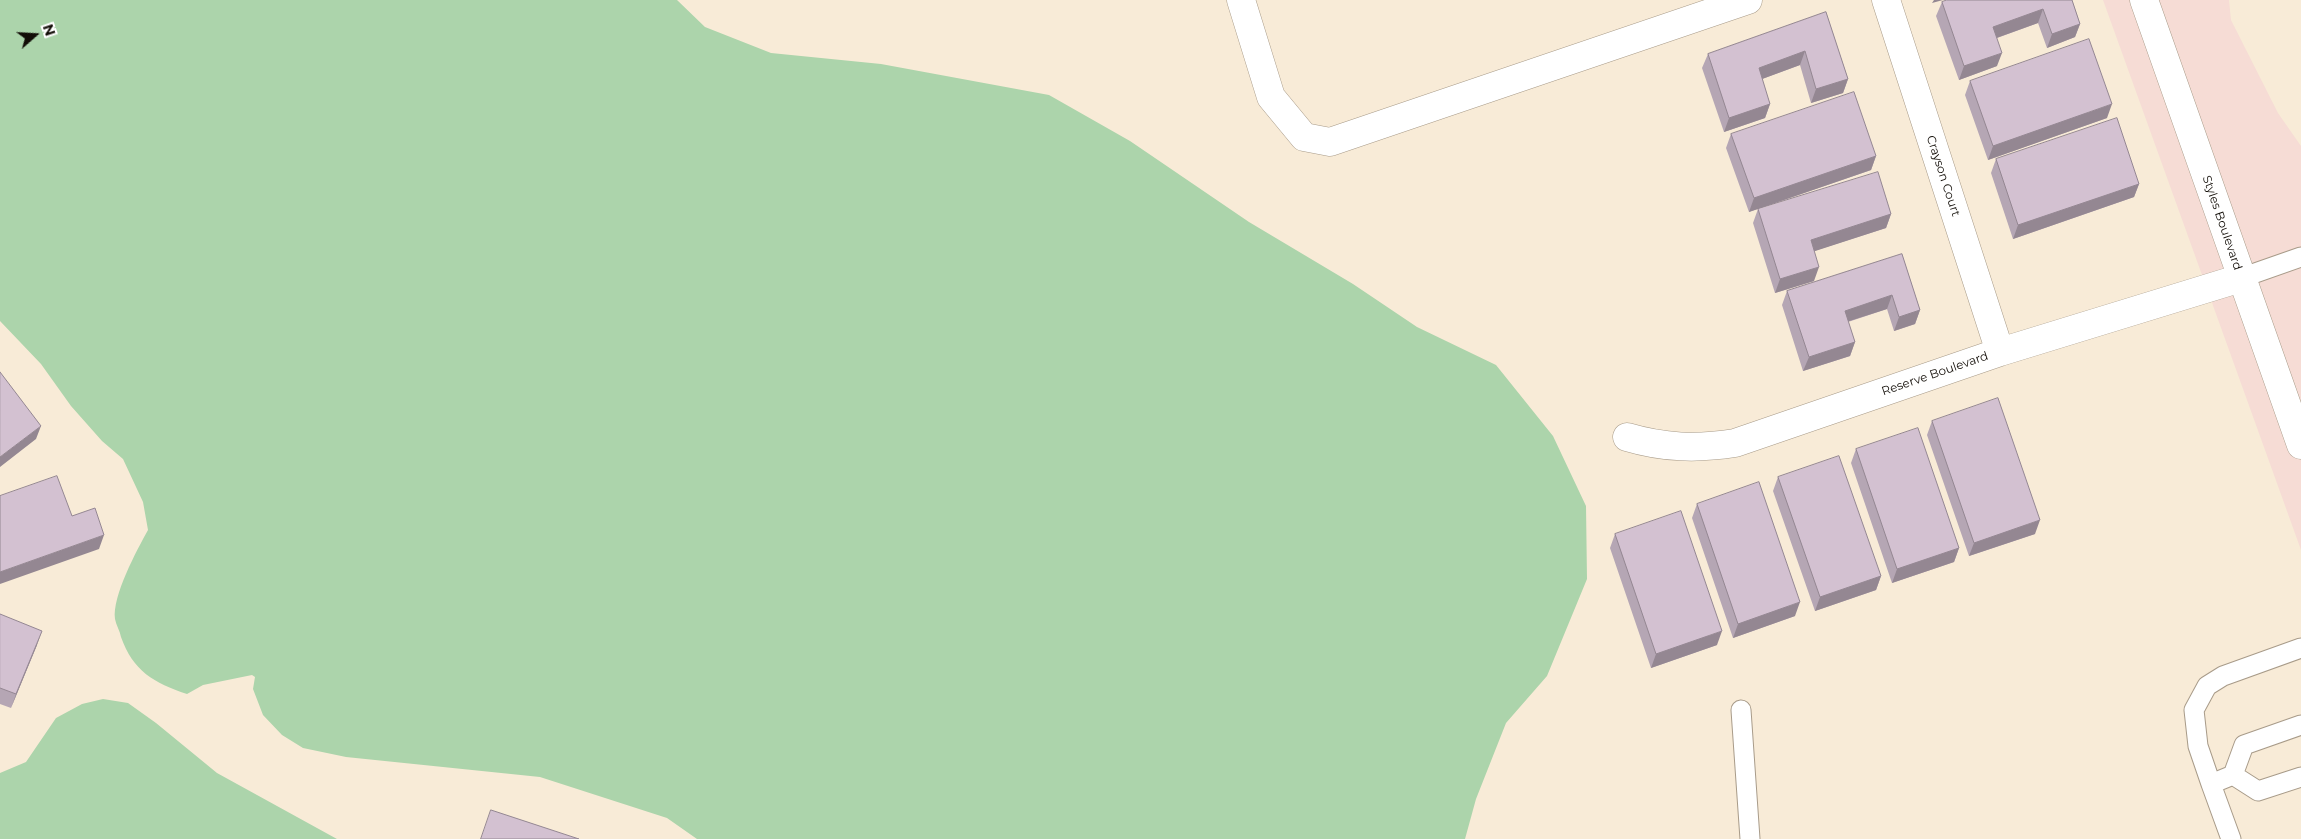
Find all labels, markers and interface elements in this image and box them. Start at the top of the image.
north arrow [10,10,60,60]
text: N [39,22,60,38]
street label: Crayson Court [1923,134,1963,218]
street label: Styles Boulevard [2199,174,2245,272]
street label: Reserve Boulevard [1880,349,1990,399]

